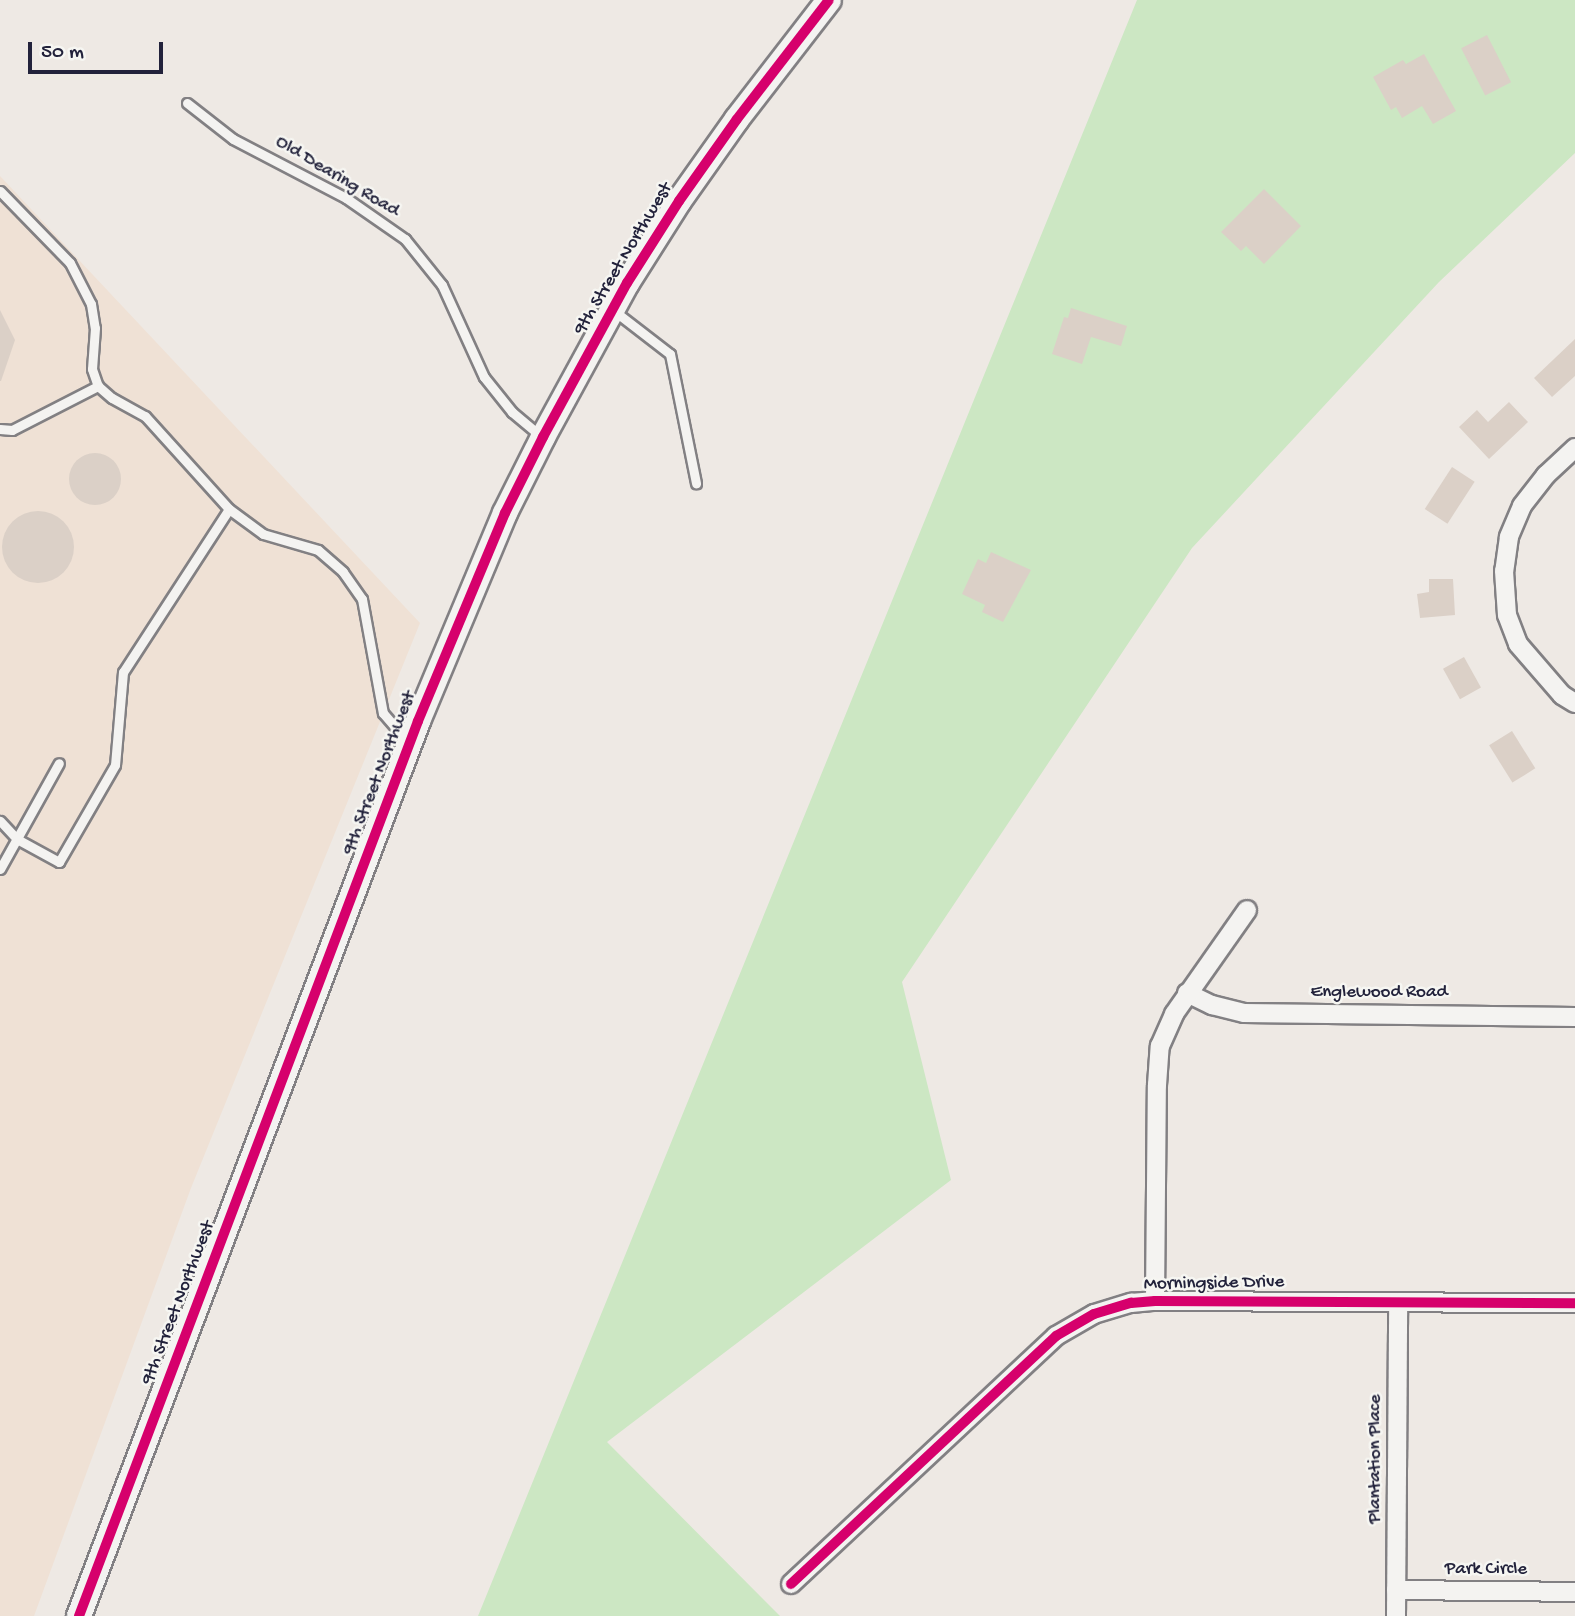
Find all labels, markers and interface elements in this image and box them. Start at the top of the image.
scale bar [32,28,166,72]
text: 50 m [41,41,84,66]
street label: Old Dearing Road [271,131,403,223]
street label: 9th Street Northwest [570,179,678,339]
street label: 9th Street Northwest [338,688,422,858]
street label: Englewood Road [1310,982,1448,1004]
street label: 9th Street Northwest [137,1218,221,1388]
street label: Morningside Drive [1143,1271,1285,1297]
street label: Plantation Place [1365,1394,1387,1524]
street label: Park Circle [1445,1559,1527,1581]

